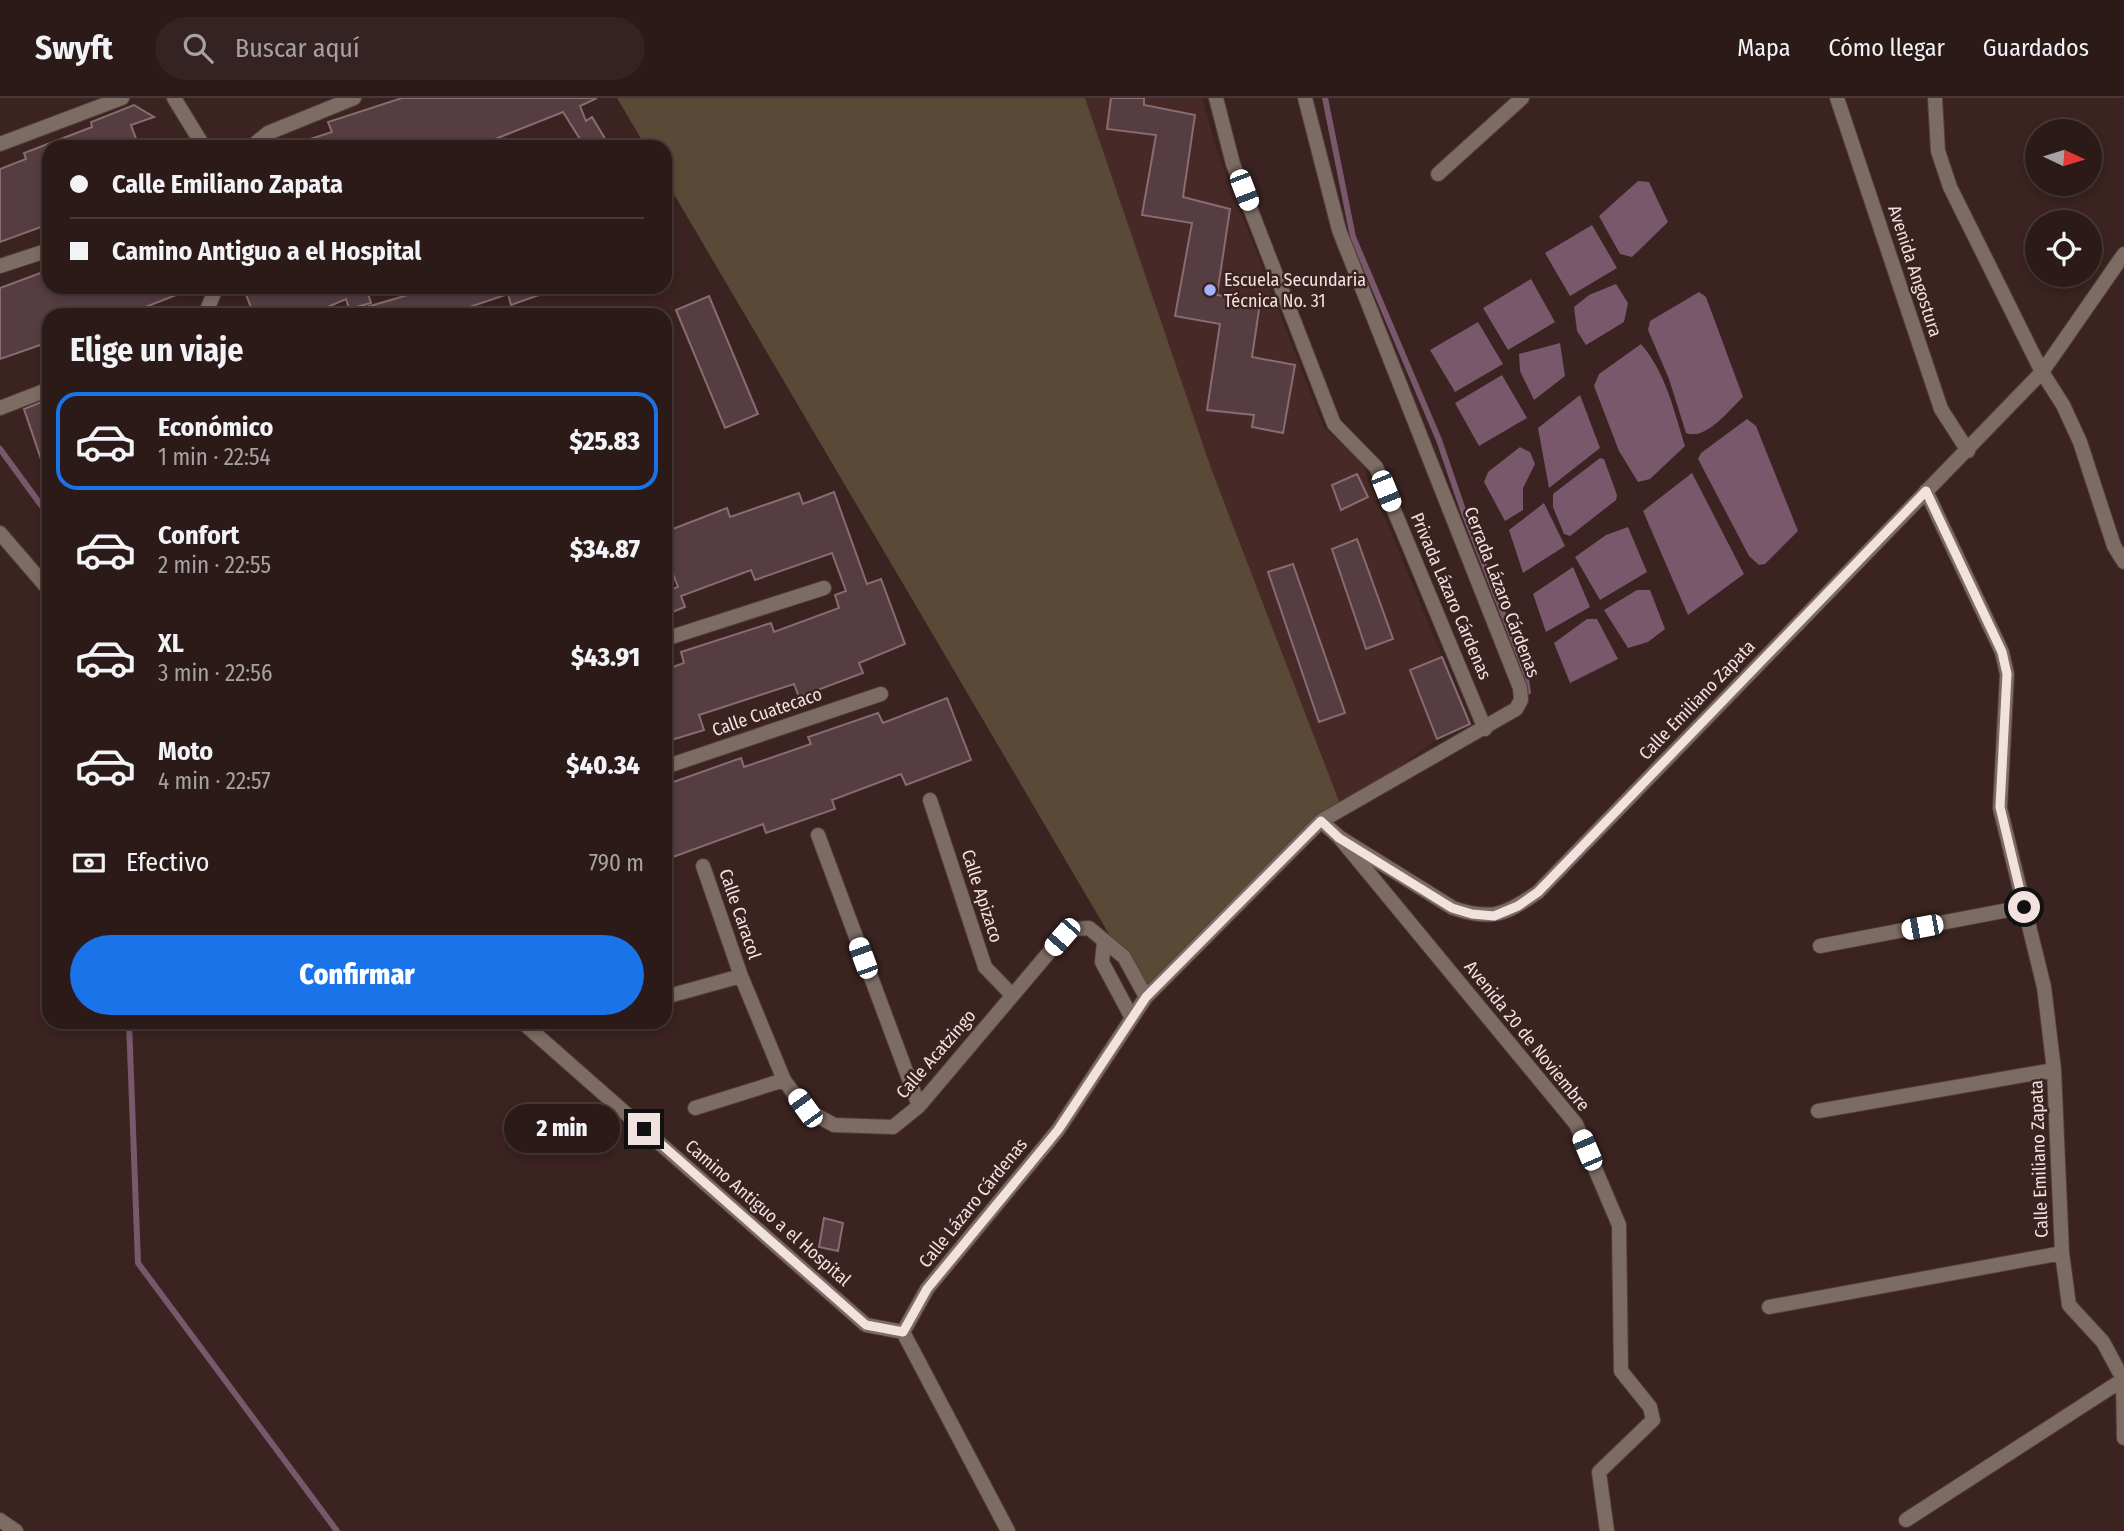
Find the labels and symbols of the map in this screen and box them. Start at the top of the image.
north arrow [2025,119,2102,196]
car [1227,167,1262,213]
street label: Avenida Angostura [1883,202,1947,340]
place label: Escuela Secundaria Técnica No. 31 [1224,269,1366,312]
marker: Escuela Secundaria Técnica No. 31 [1202,282,1218,298]
car [1369,468,1404,514]
street label: Cerrada Lázaro Cárdenas [1459,504,1545,681]
street label: Privada Lázaro Cárdenas [1406,509,1496,683]
street label: Calle Emiliano Zapata [1634,635,1760,764]
street label: Calle Cuatecaco [709,683,825,741]
street label: Calle Apizaco [957,847,1007,945]
street label: Calle Caracol [714,866,766,962]
route start [2008,891,2040,923]
car [1900,913,1945,941]
car [1041,914,1084,960]
car [846,935,881,981]
street label: Avenida 20 de Noviembre [1460,956,1595,1116]
street label: Calle Acatzingo [891,1005,981,1103]
street label: Calle Emiliano Zapata [2025,1080,2053,1238]
car [785,1085,826,1131]
callout: 2 min [504,1104,620,1154]
route end [628,1113,660,1145]
car [1570,1127,1605,1173]
street label: Calle Lázaro Cárdenas [914,1134,1032,1272]
street label: Camino Antiguo a el Hospital [681,1135,856,1291]

